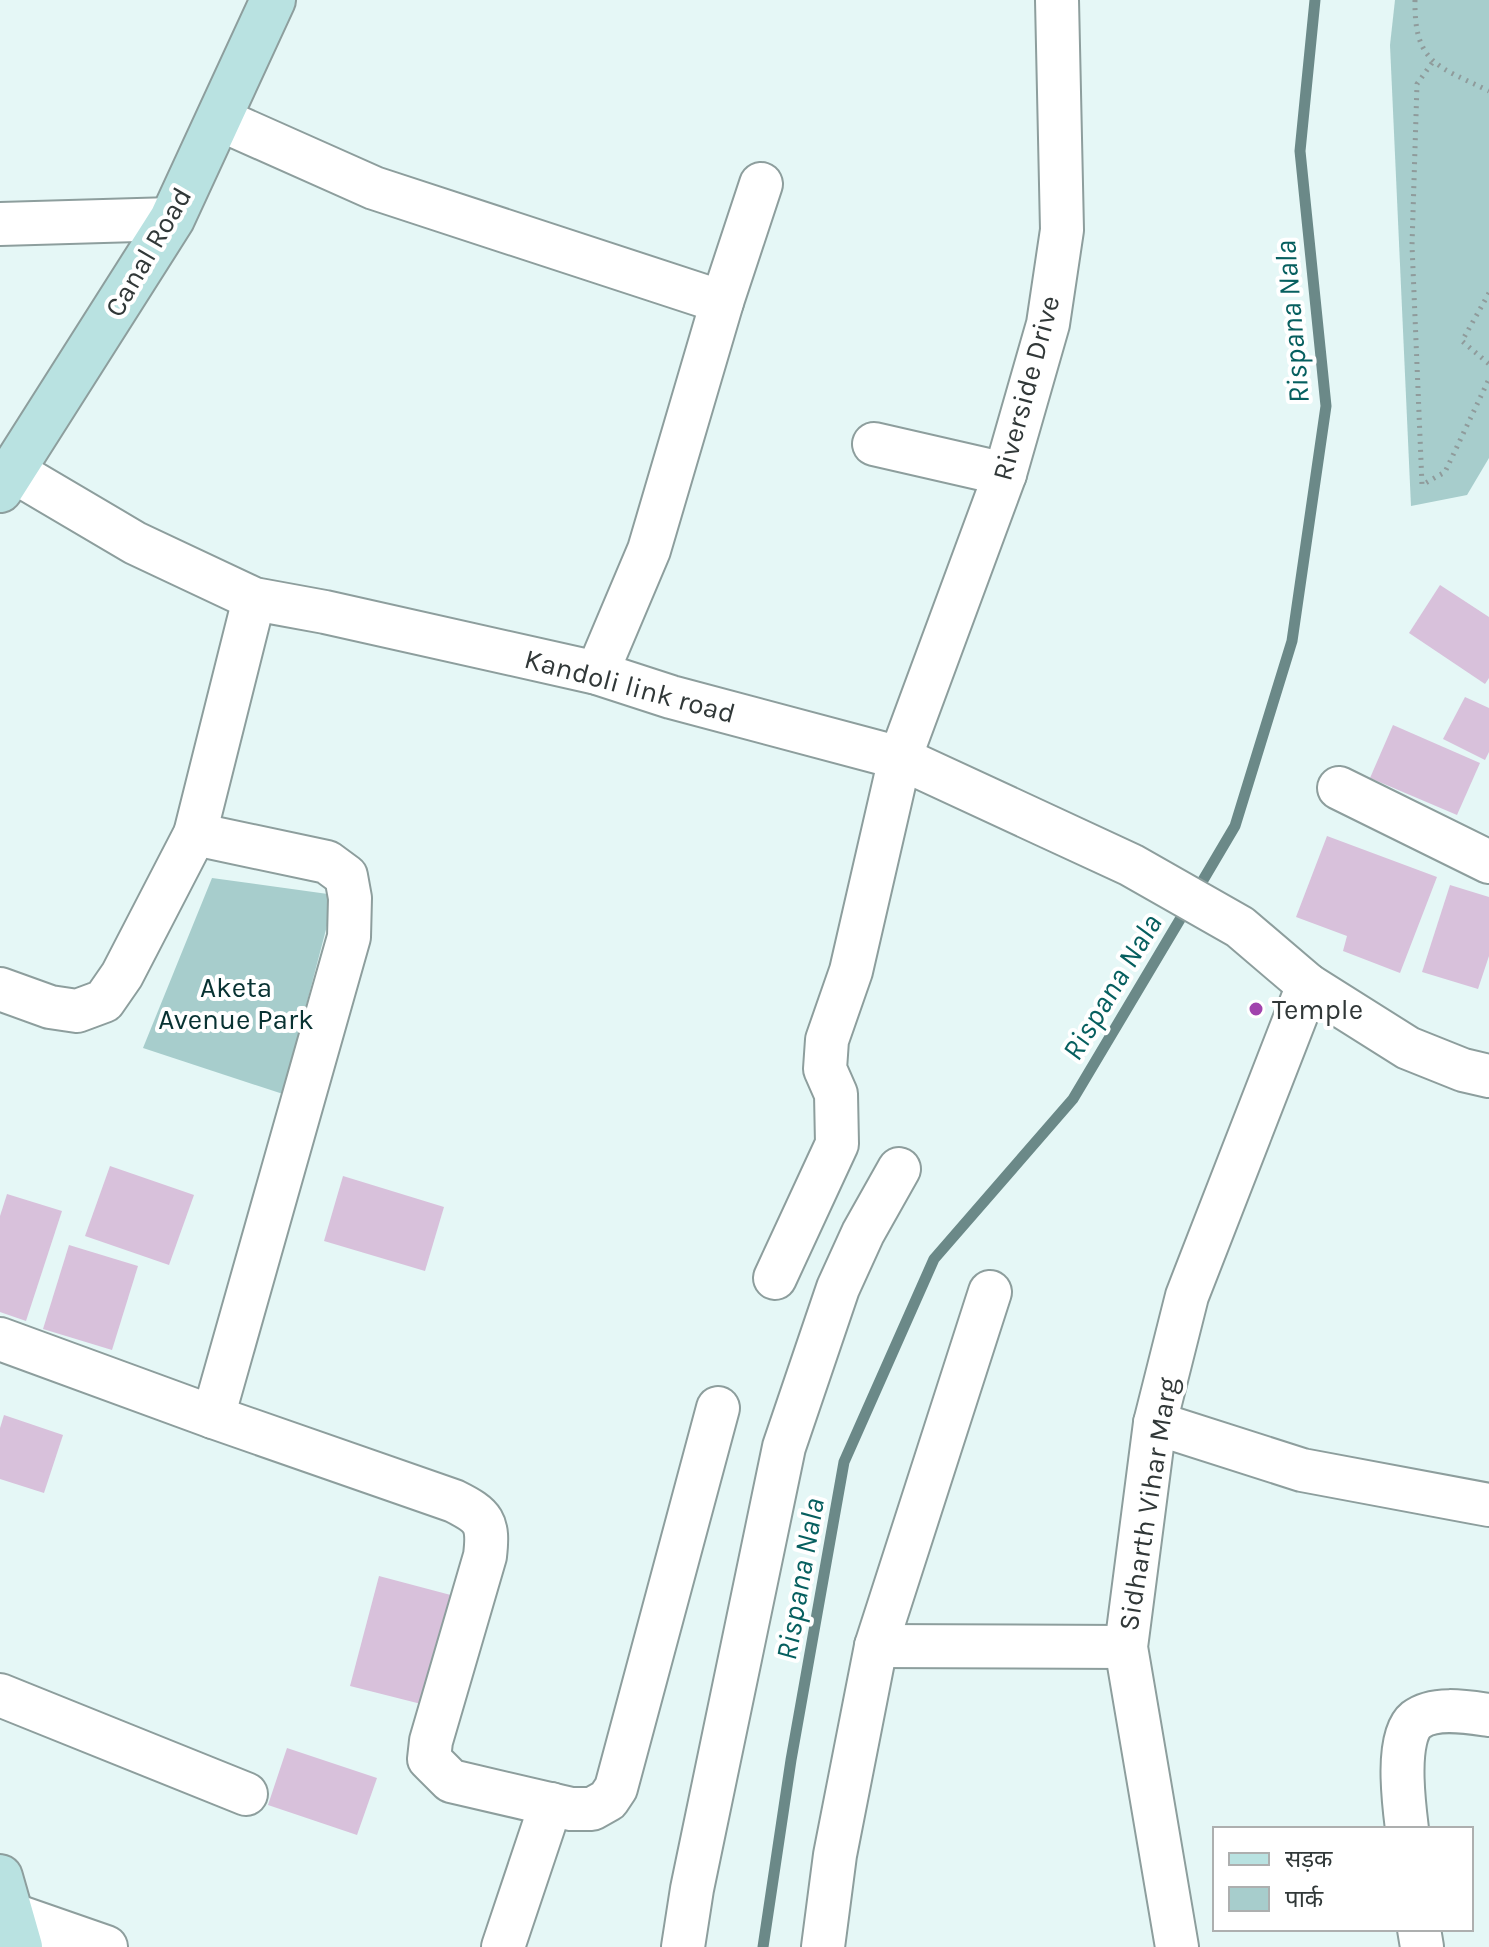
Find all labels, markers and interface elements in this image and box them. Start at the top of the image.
street label: Canal Road [98,181,198,323]
water label: Rispana Nala [1267,239,1317,405]
street label: Riverside Drive [985,292,1067,484]
street label: Kandoli link road [521,642,739,730]
water label: Rispana Nala [1054,907,1170,1067]
park label: Aketa Avenue Park [158,971,314,1036]
place label: Temple [1272,993,1363,1026]
marker: Temple [1247,1000,1265,1018]
street label: Sidharth Vihar Marg [1112,1375,1184,1633]
water label: Rispana Nala [768,1495,832,1663]
legend [1213,1827,1473,1931]
text: सड़क [1285,1845,1333,1873]
text: पार्क [1285,1885,1324,1913]

